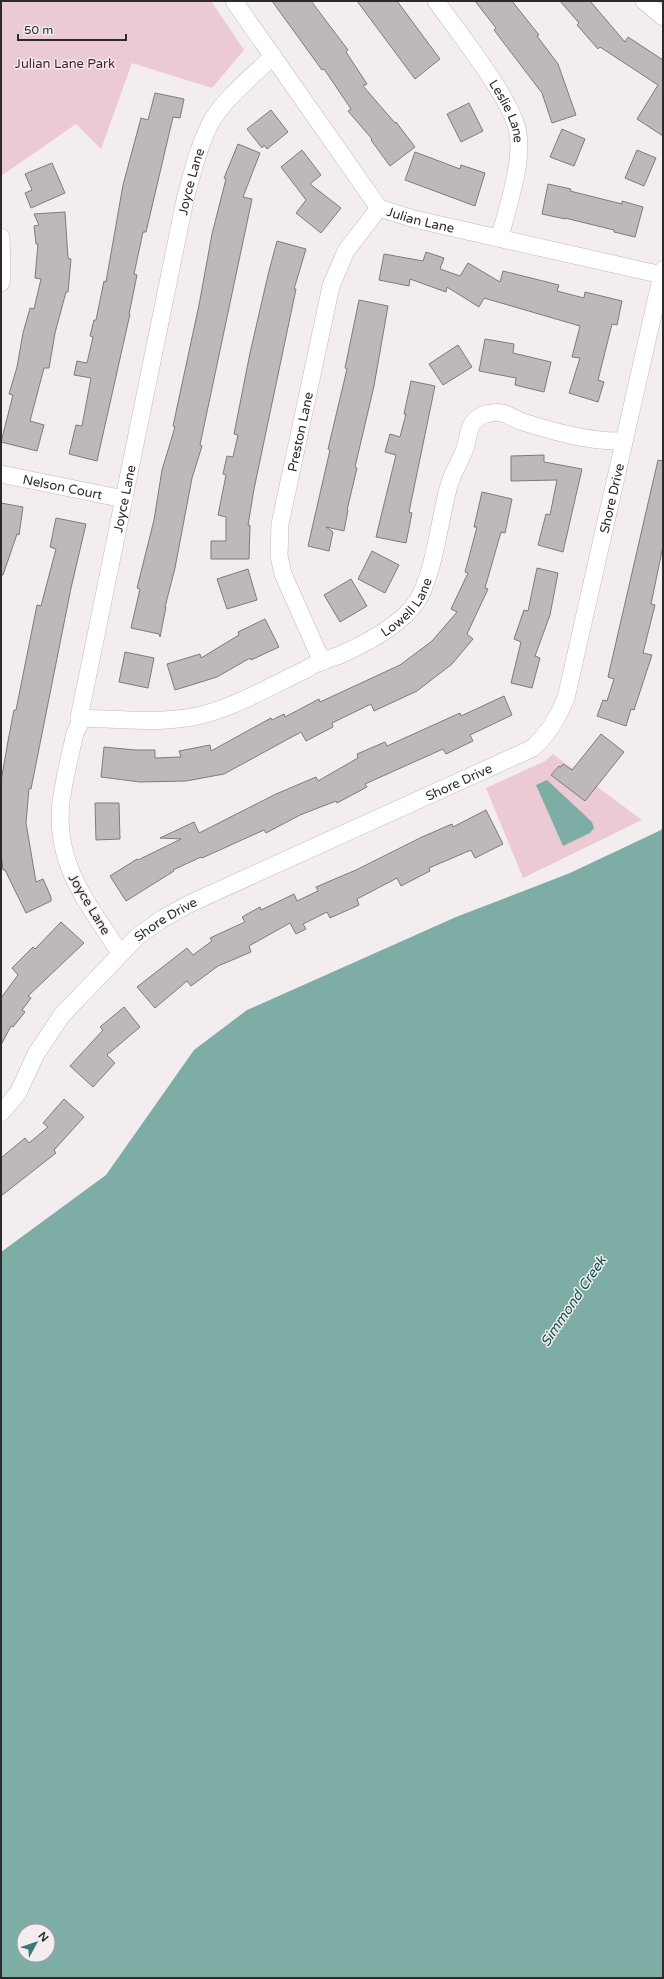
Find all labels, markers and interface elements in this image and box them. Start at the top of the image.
scale bar [18,16,126,42]
text: 50 m [24,23,53,37]
park label: Julian Lane Park [15,56,115,72]
street label: Leslie Lane [485,77,526,143]
street label: Joyce Lane [175,146,208,216]
street label: Julian Lane [385,204,456,237]
street label: Preston Lane [284,391,317,473]
street label: Shore Drive [597,462,628,535]
street label: Joyce Lane [110,464,140,534]
street label: Nelson Court [21,472,104,503]
street label: Lowell Lane [378,576,436,641]
street label: Shore Drive [423,761,495,805]
street label: Joyce Lane [65,871,114,938]
street label: Shore Drive [131,894,200,945]
water label: Simmond Creek [537,1252,611,1350]
north arrow [16,1923,56,1963]
text: N [35,1929,51,1944]

